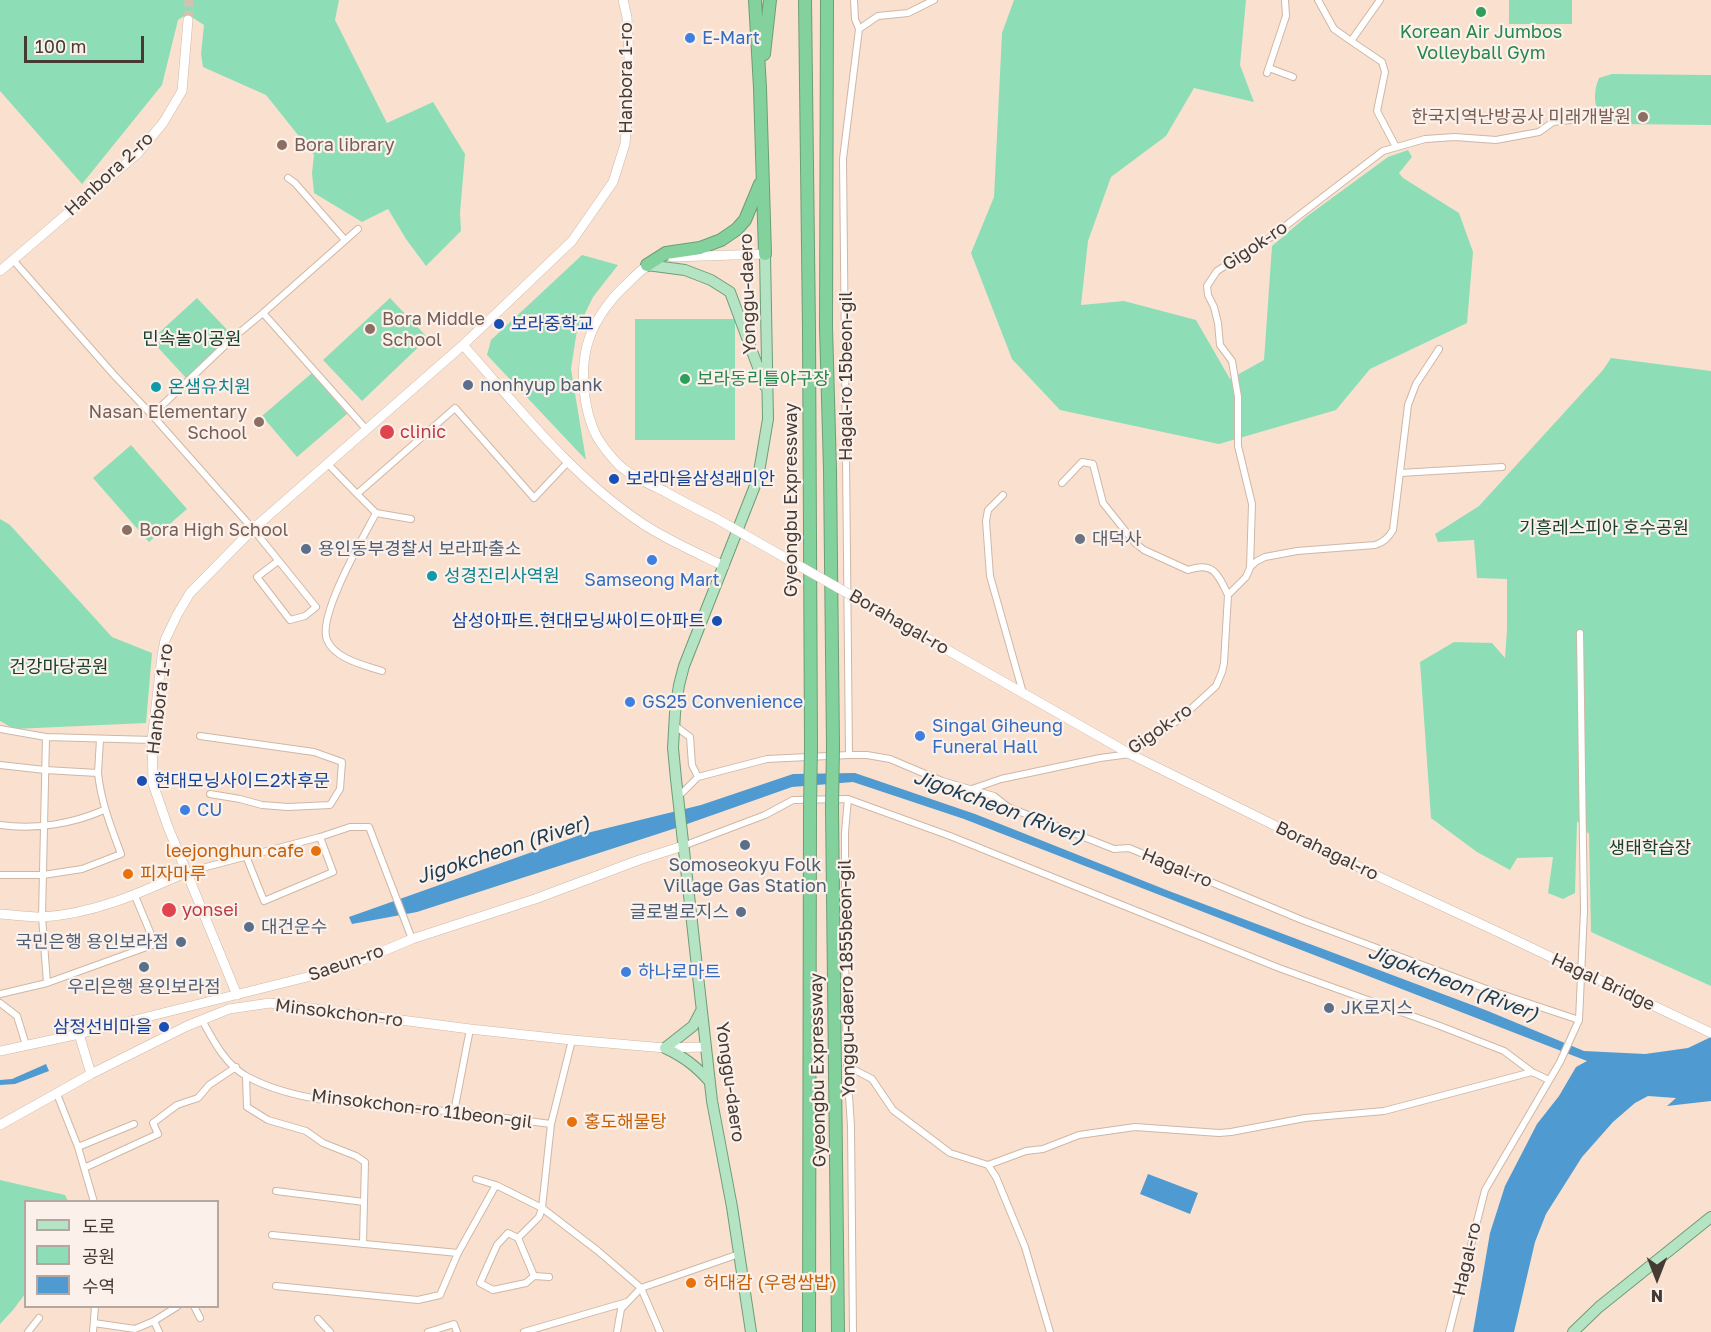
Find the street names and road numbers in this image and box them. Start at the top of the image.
street label: Hanbora 1-ro [615,22,637,134]
street label: Hanbora 2-ro [60,127,158,221]
street label: Gigok-ro [1219,217,1291,275]
street label: Yonggu-daero [735,233,761,355]
street label: Hagal-ro 15beon-gil [835,291,857,461]
street label: Gyeongbu Expressway [780,403,802,597]
street label: Borahagal-ro [845,585,953,659]
street label: Hanbora 1-ro [142,642,178,756]
street label: Gigok-ro [1124,699,1196,759]
street label: Borahagal-ro [1272,817,1382,885]
street label: Hagal-ro [1138,843,1216,893]
street label: Yonggu-daero 1855beon-gil [834,859,860,1097]
street label: Saeun-ro [305,940,387,986]
street label: Hagal Bridge [1548,949,1658,1015]
street label: Gyeongbu Expressway [806,972,830,1168]
street label: Minsokchon-ro [274,994,404,1032]
street label: Yonggu-daero [711,1021,749,1143]
street label: Minsokchon-ro 11beon-gil [310,1085,534,1133]
street label: Hagal-ro [1448,1220,1486,1298]

